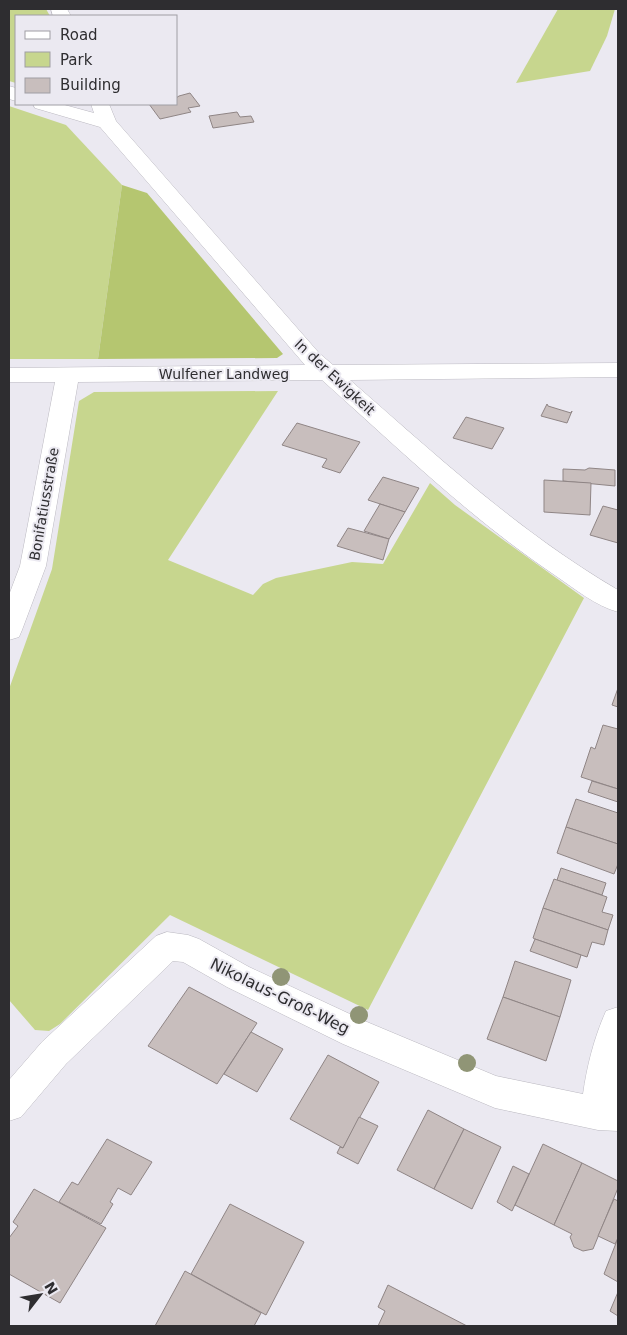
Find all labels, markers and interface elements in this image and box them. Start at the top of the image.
legend [15,15,178,105]
text: Road [60,26,98,44]
text: Park [60,51,93,69]
text: Building [60,76,121,94]
street label: In der Ewigkeit [292,336,379,419]
street label: Wulfener Landweg [159,366,289,382]
street label: Bonifatiusstraße [26,446,62,562]
street label: Nikolaus-Groß-Weg [207,954,353,1038]
north arrow [15,1270,65,1320]
text: N [41,1279,61,1297]

